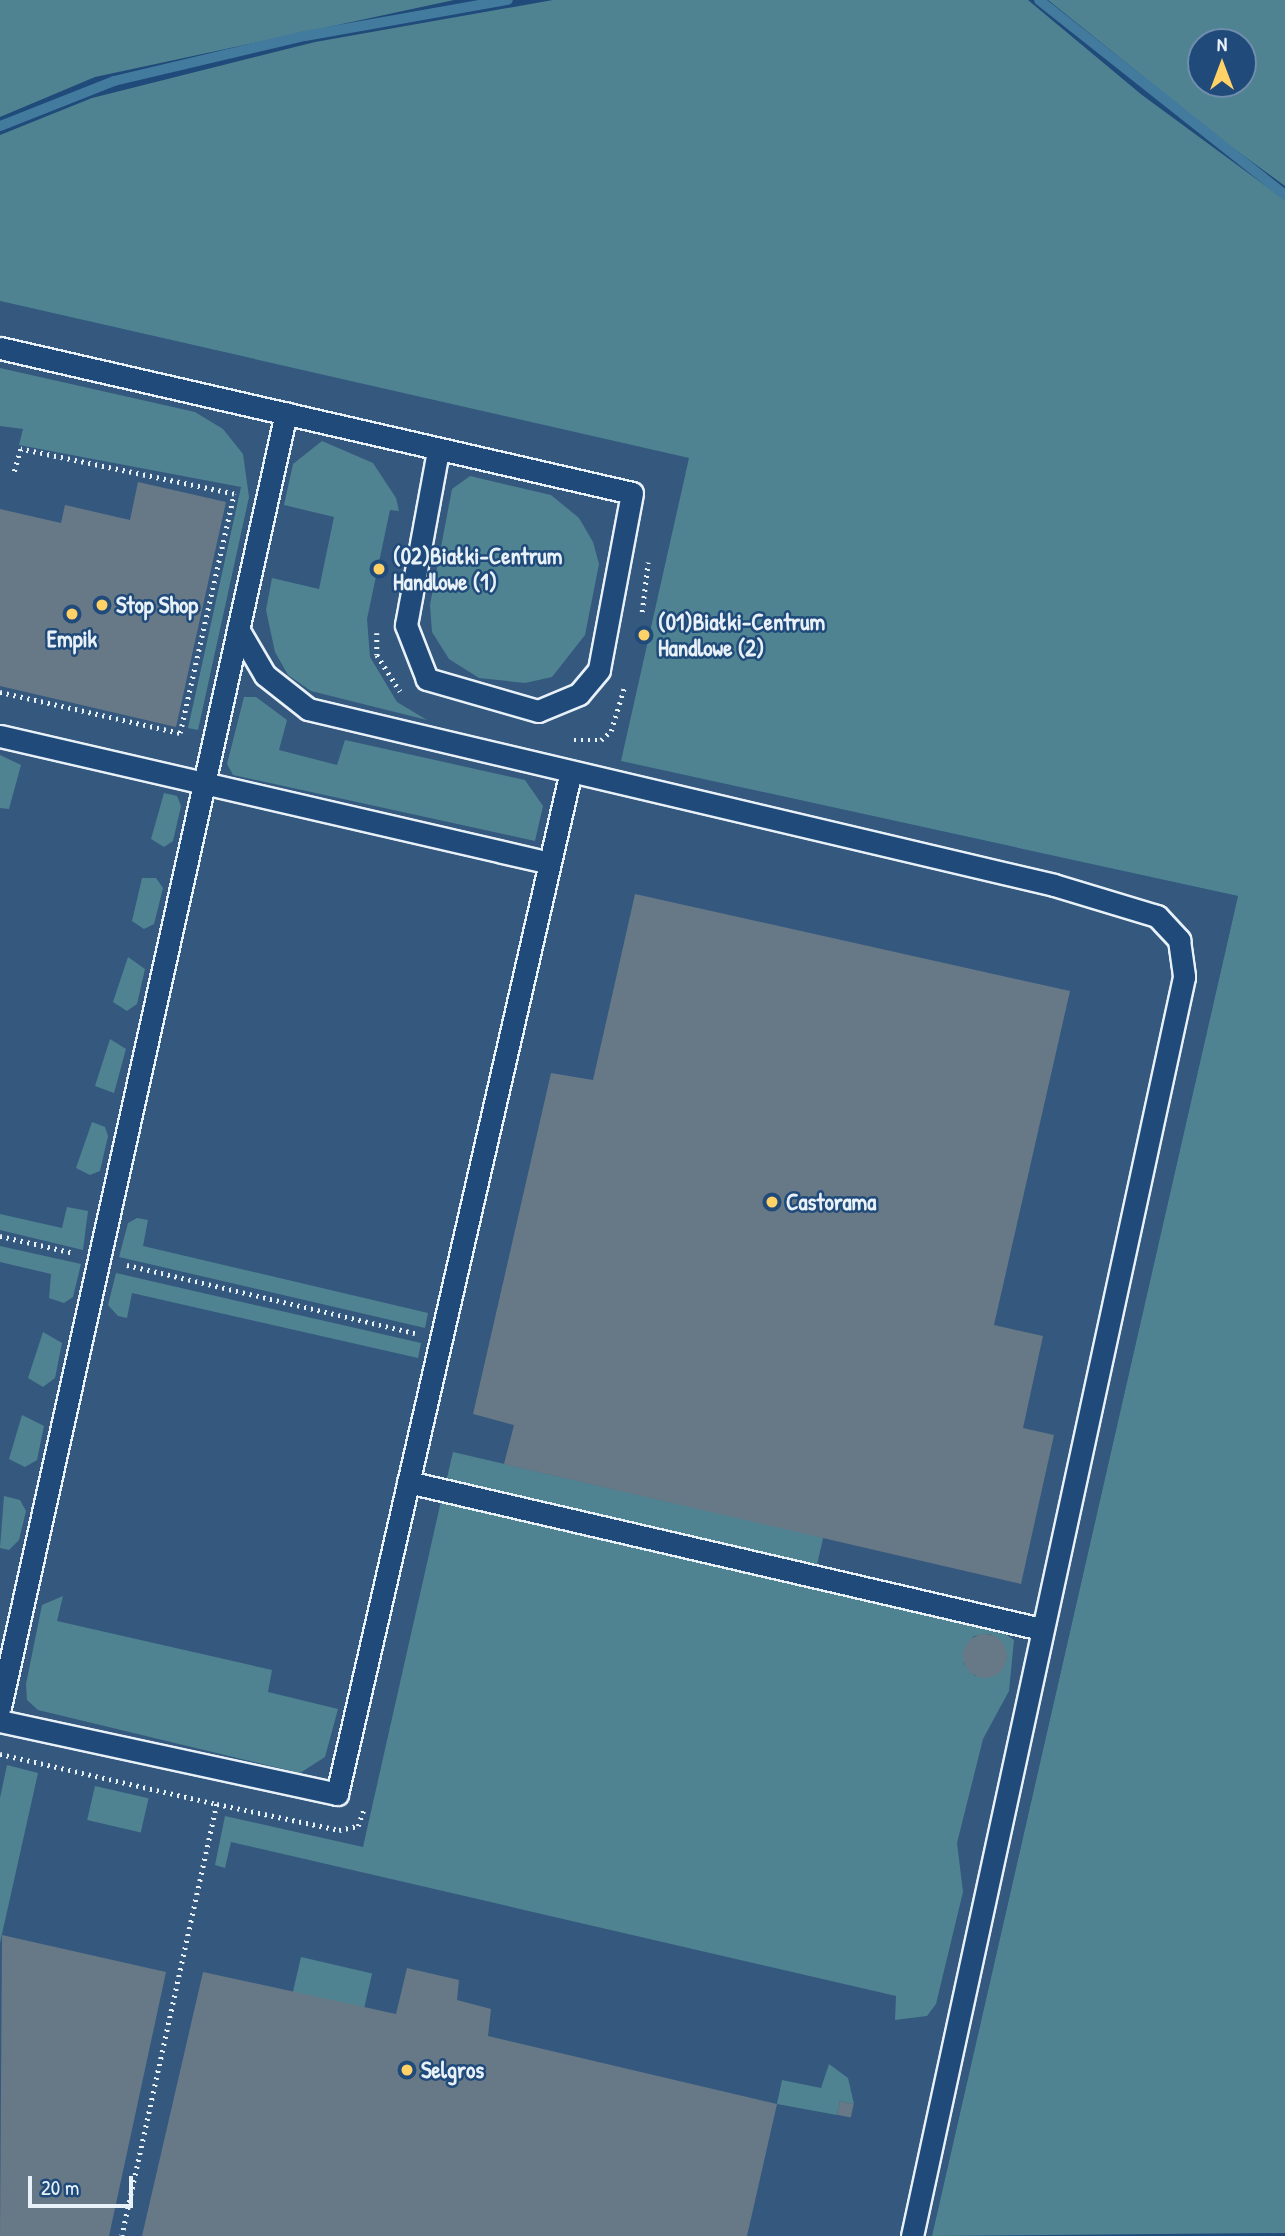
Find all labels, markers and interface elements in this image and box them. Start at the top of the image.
north arrow [1187,28,1257,98]
text: N [1217,31,1227,57]
place label: (02)Białki-Centrum Handlowe (1) [393,542,562,596]
marker: (02)Białki-Centrum Handlowe (1) [371,561,387,577]
place label: Stop Shop [116,591,198,619]
marker: Stop Shop [94,597,110,613]
marker: Empik [64,606,80,622]
place label: (01)Białki-Centrum Handlowe (2) [658,608,825,662]
place label: Empik [47,625,97,653]
marker: (01)Białki-Centrum Handlowe (2) [636,627,652,643]
place label: Castorama [786,1188,876,1216]
marker: Castorama [764,1194,780,1210]
place label: Selgros [421,2056,484,2084]
marker: Selgros [399,2062,415,2078]
scale bar [32,2162,136,2206]
text: 20 m [41,2173,79,2202]

